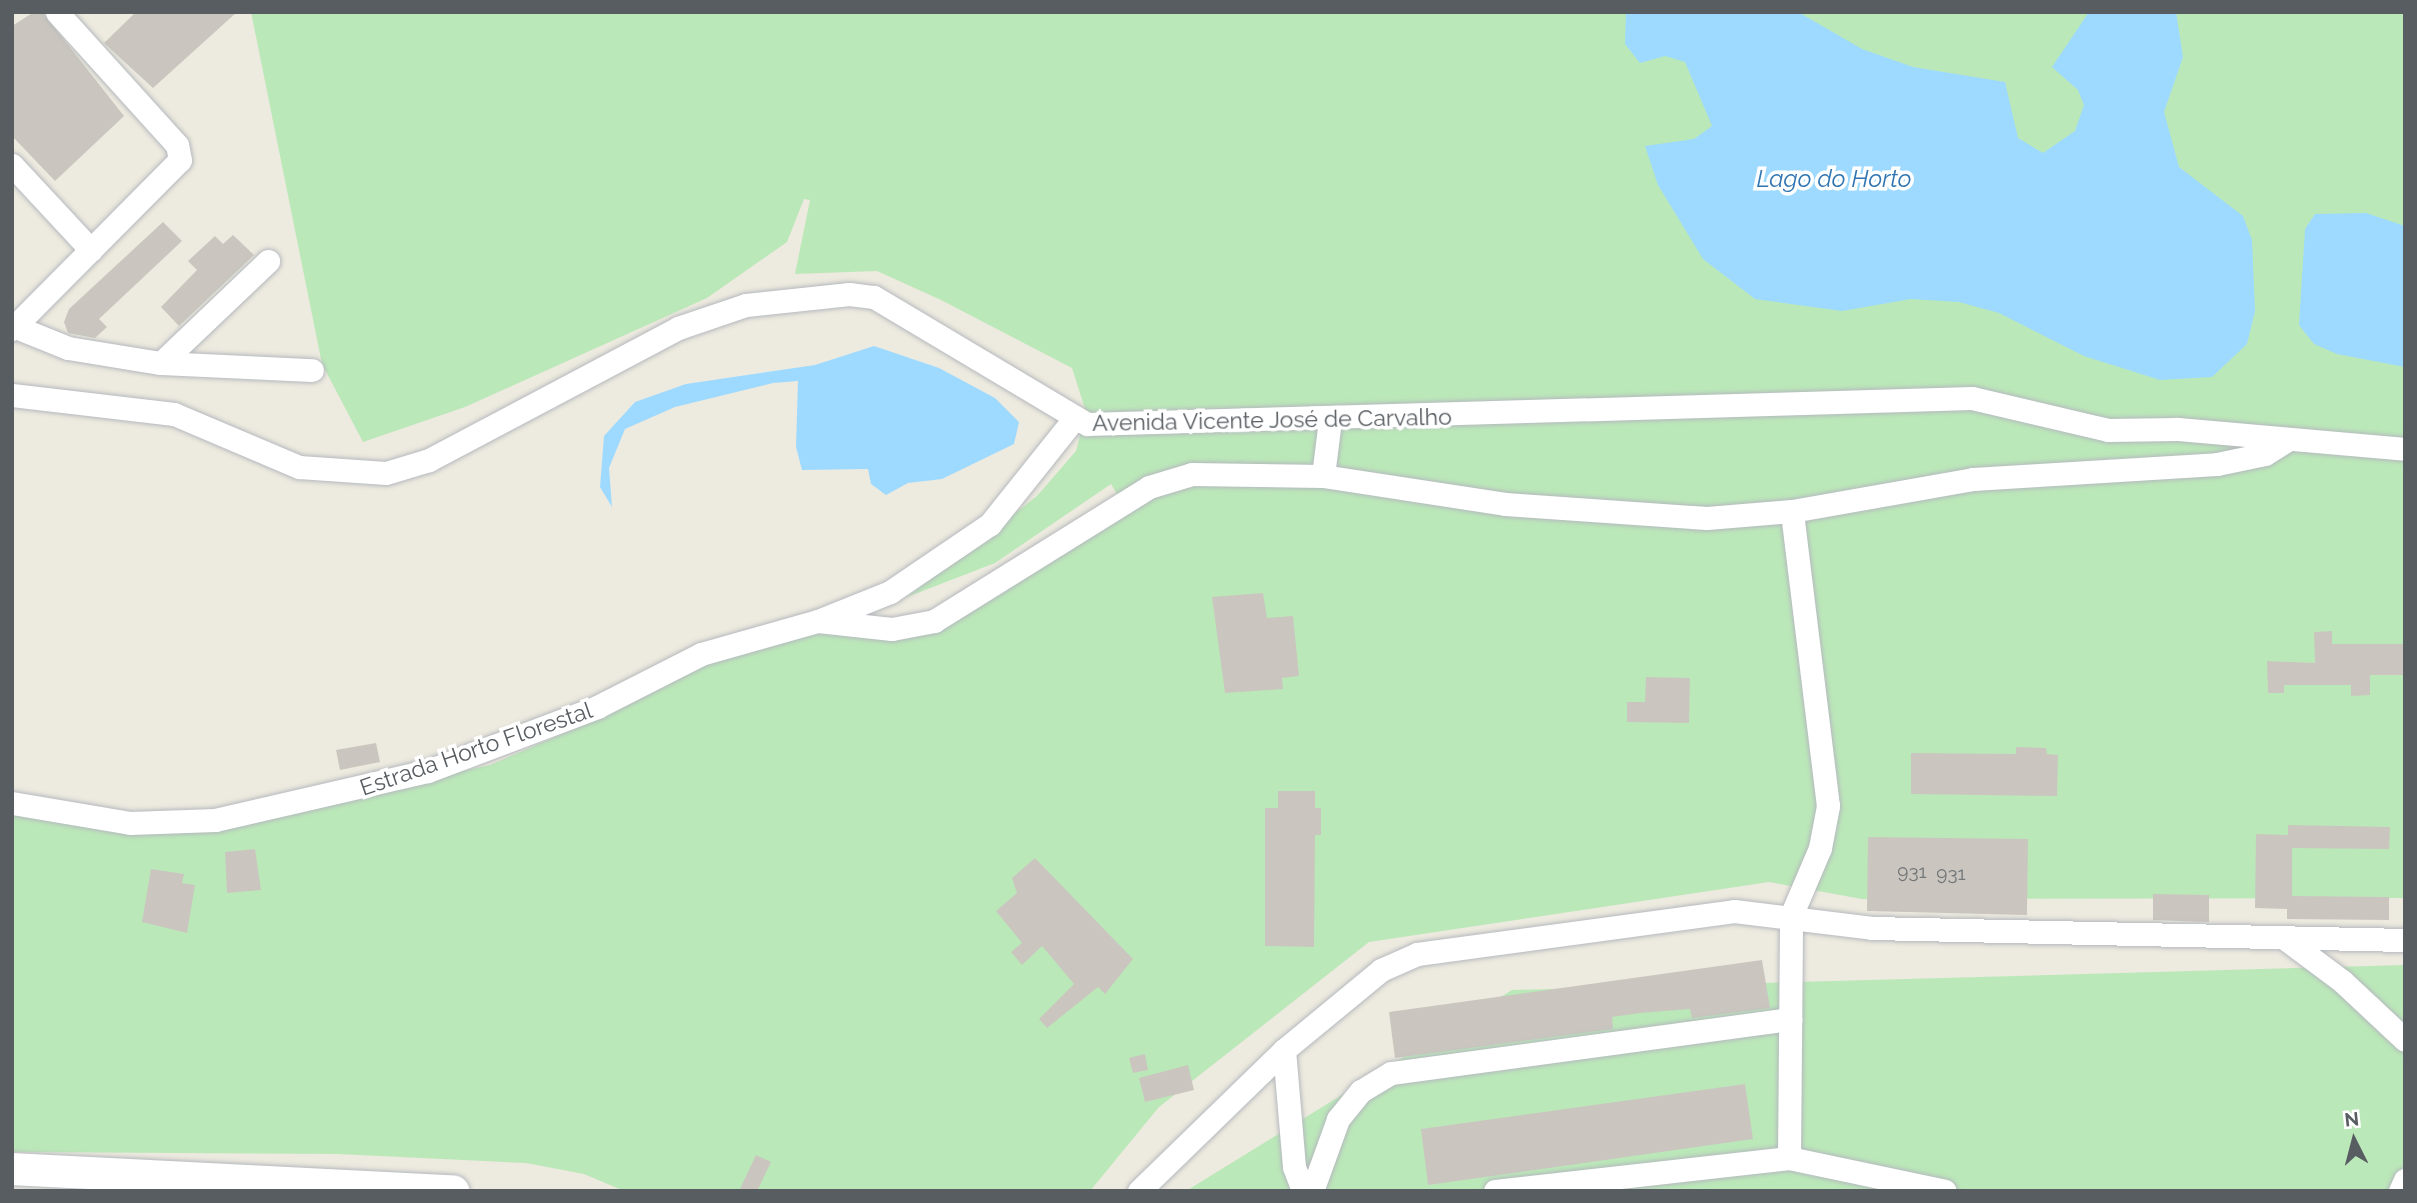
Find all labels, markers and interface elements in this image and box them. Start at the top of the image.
water label: Lago do Horto [1756,165,1912,193]
street label: Avenida Vicente José de Carvalho [1091,403,1453,437]
street label: Estrada Horto Florestal [356,696,596,802]
house number: 931 [1897,861,1927,883]
house number: 931 [1936,863,1966,885]
north arrow [2319,1105,2389,1175]
text: N [2343,1107,2360,1131]

